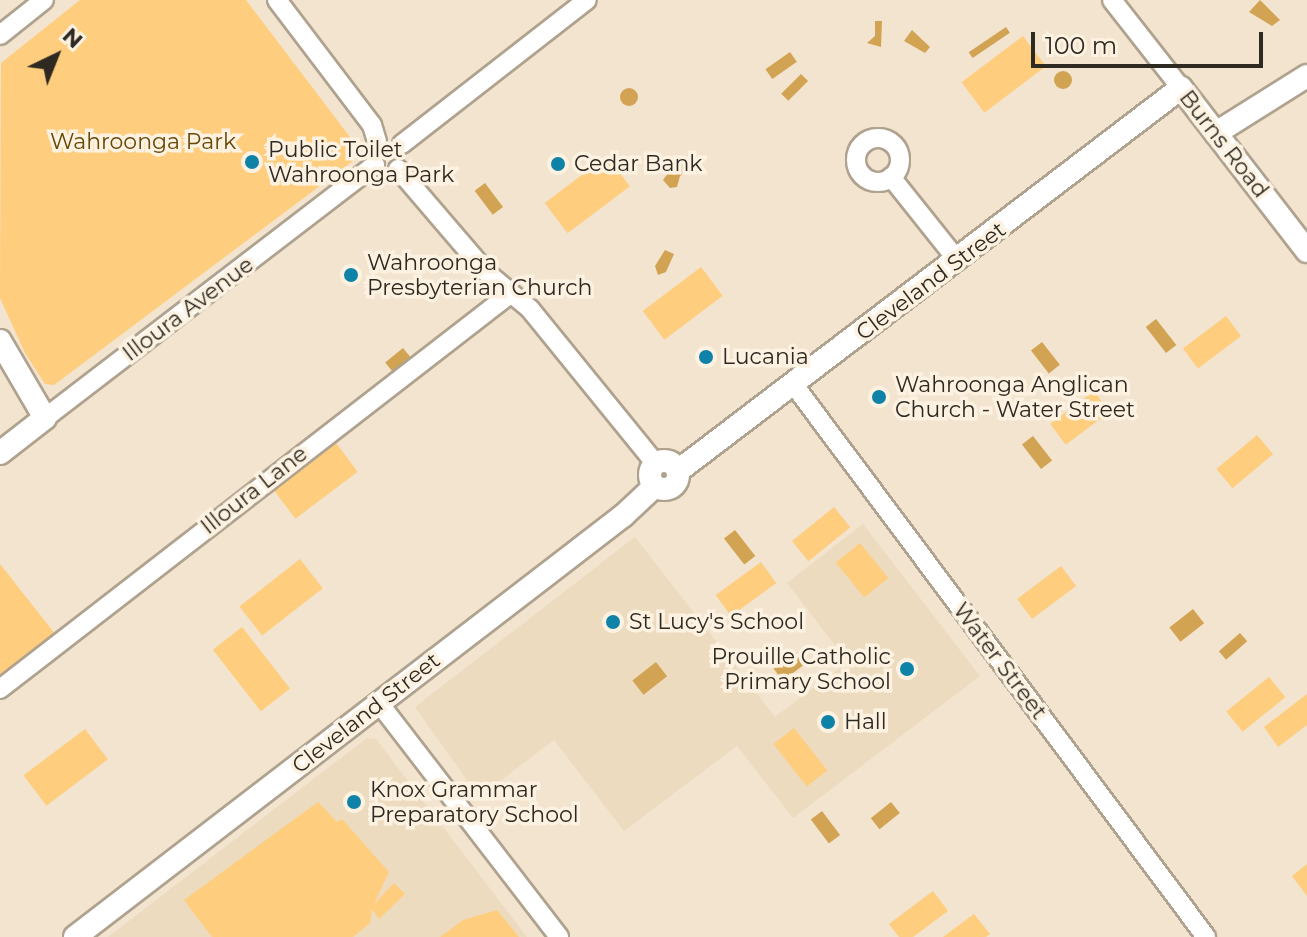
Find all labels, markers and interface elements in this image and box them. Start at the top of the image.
north arrow [16,16,96,96]
scale bar [1035,16,1267,66]
text: N [57,22,88,54]
text: 100 m [1045,31,1117,60]
street label: Burns Road [1174,85,1274,203]
park label: Wahroonga Park [50,129,236,155]
place label: Public Toilet Wahroonga Park [268,136,454,188]
place label: Cedar Bank [574,151,702,177]
marker: Public Toilet Wahroonga Park [243,153,261,171]
marker: Cedar Bank [549,155,567,173]
street label: Cleveland Street [851,216,1011,346]
place label: Wahroonga Presbyterian Church [367,249,592,300]
street label: Illoura Avenue [117,251,259,367]
marker: Wahroonga Presbyterian Church [342,266,360,284]
place label: Lucania [722,344,809,370]
marker: Lucania [697,348,715,366]
place label: Wahroonga Anglican Church - Water Street [895,371,1135,422]
marker: Wahroonga Anglican Church - Water Street [870,388,888,406]
street label: Illoura Lane [196,440,312,540]
street label: Water Street [948,598,1052,724]
place label: St Lucy's School [629,609,804,635]
marker: St Lucy's School [604,613,622,631]
place label: Prouille Catholic Primary School [712,643,891,694]
street label: Cleveland Street [287,647,445,779]
marker: Prouille Catholic Primary School [898,660,916,678]
place label: Hall [844,709,887,735]
marker: Hall [819,713,837,731]
place label: Knox Grammar Preparatory School [370,776,579,828]
marker: Knox Grammar Preparatory School [345,793,363,811]

